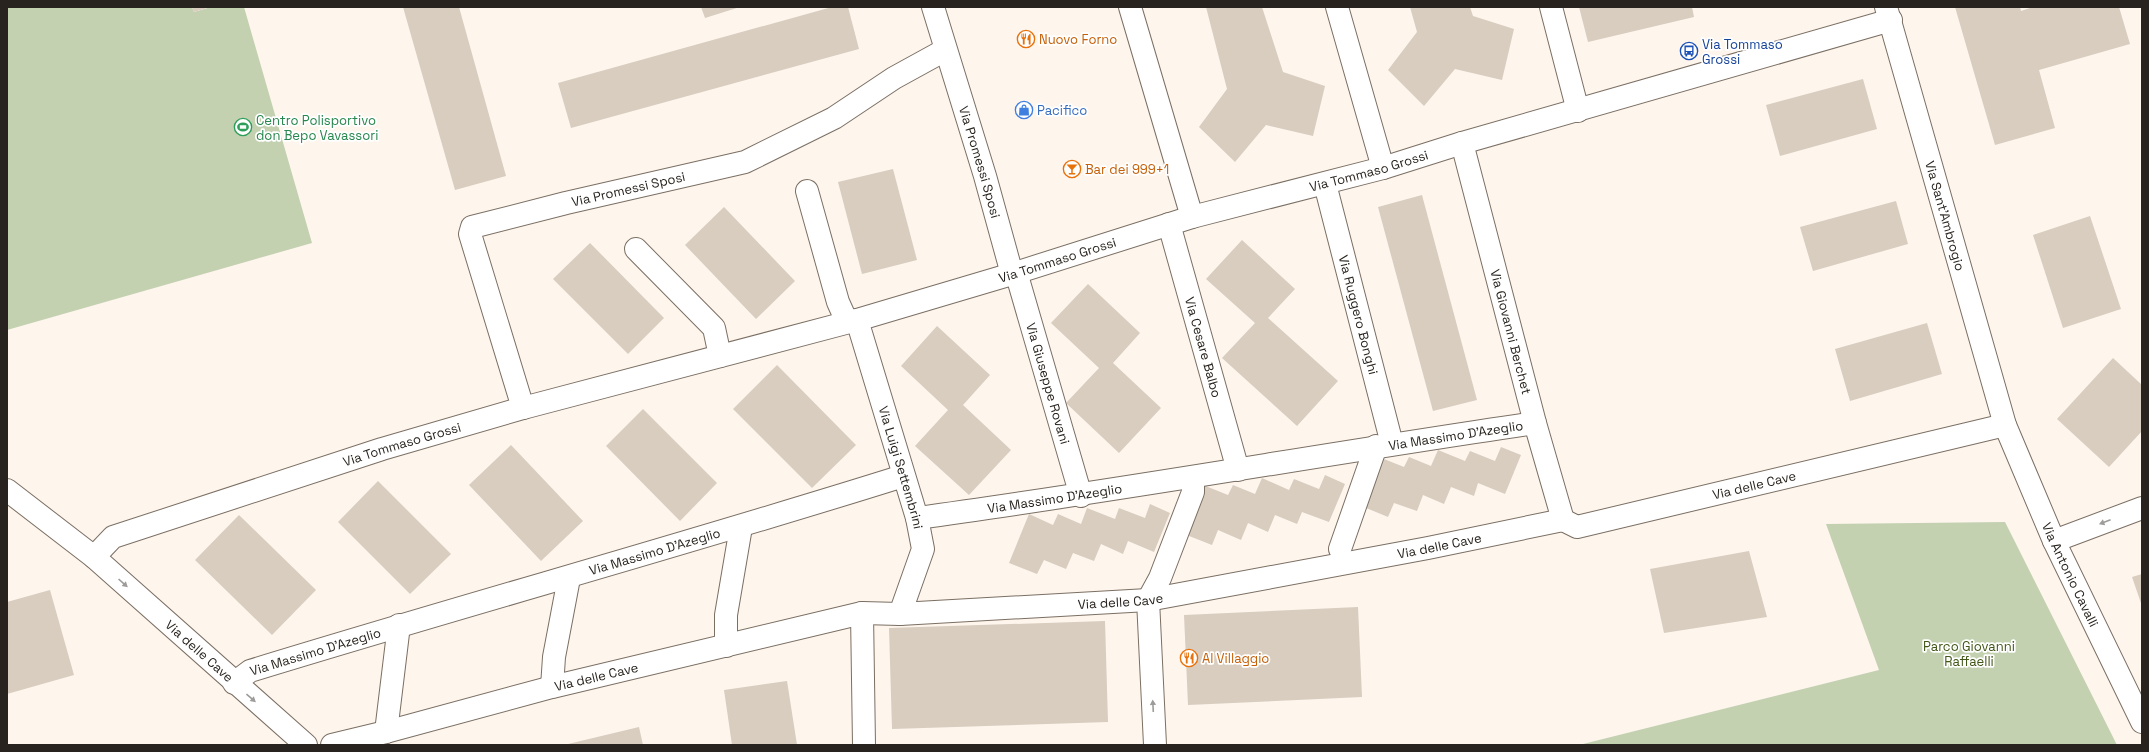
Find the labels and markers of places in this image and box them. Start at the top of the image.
restaurant icon: Nuovo Forno [1016,29,1036,49]
place label: Nuovo Forno [1039,31,1117,48]
place label: Via Tommaso Grossi [1702,36,1783,68]
bus stop icon: Via Tommaso Grossi [1679,41,1699,61]
shop icon: Pacifico [1014,100,1034,120]
place label: Pacifico [1037,102,1087,119]
place label: Centro Polisportivo don Bepo Vavassori [256,112,378,144]
sports icon: Centro Polisportivo don Bepo Vavassori [233,117,253,137]
bar icon: Bar dei 999+1 [1062,159,1082,179]
place label: Bar dei 999+1 [1085,161,1169,178]
restaurant icon: Al Villaggio [1179,648,1199,668]
place label: Al Villaggio [1202,650,1269,667]

